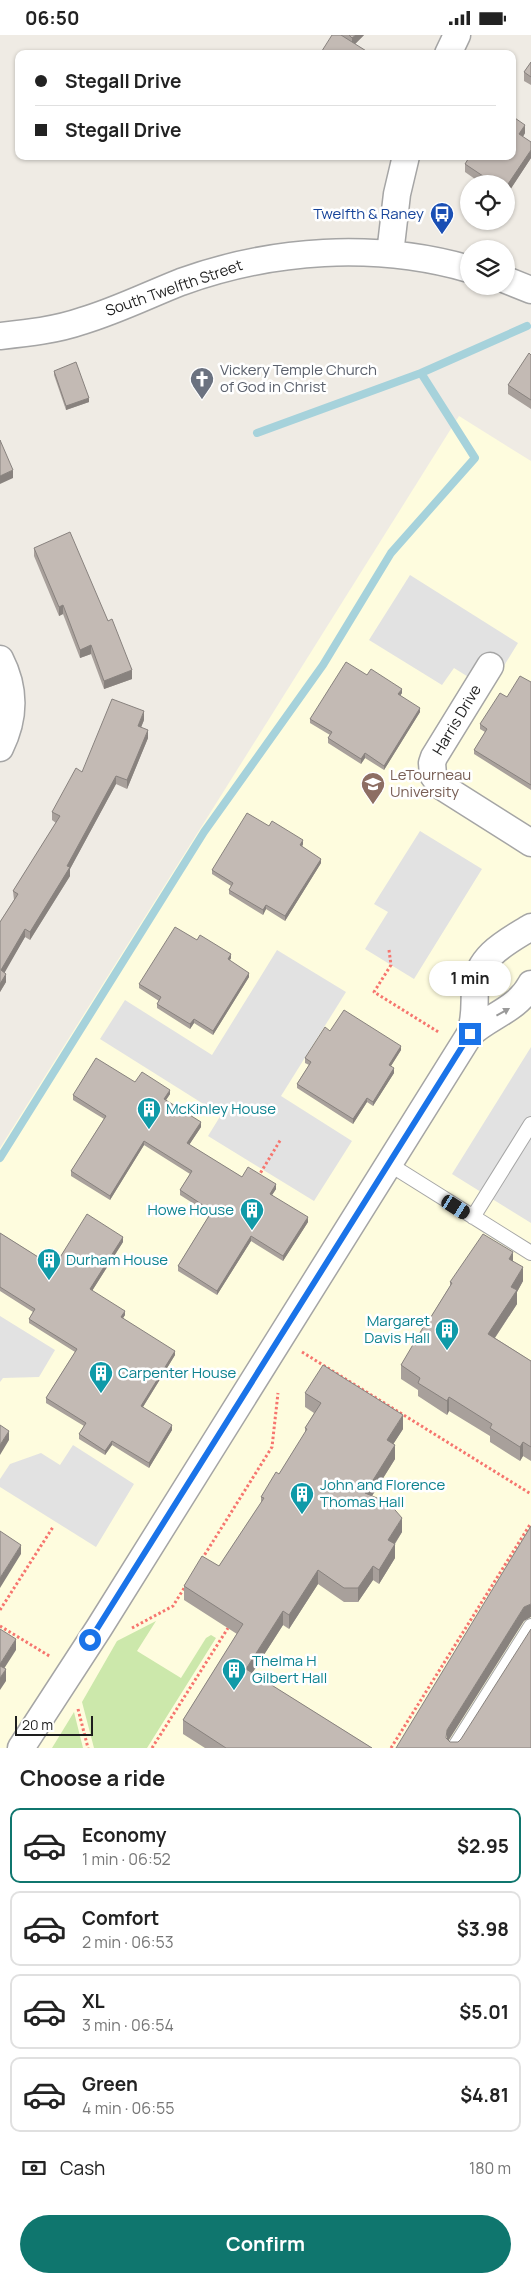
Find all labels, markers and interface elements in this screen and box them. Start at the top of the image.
text: 06:50 [25,5,79,31]
text: Stegall Drive [65,68,182,94]
text: Stegall Drive [65,117,182,143]
map controls [460,175,515,295]
button: locate [460,175,515,230]
bus stop icon: Twelfth & Raney [429,201,455,235]
place label: Twelfth & Raney [313,203,424,224]
button: layers [460,240,515,295]
street label: South Twelfth Street [102,254,245,321]
place label: Vickery Temple Church of God in Christ [220,359,377,397]
church icon: Vickery Temple Church of God in Christ [189,366,215,400]
street label: Harris Drive [427,680,486,759]
place label: LeTourneau University [390,764,471,802]
school or university icon: LeTourneau University [360,771,386,805]
callout: 1 min [429,961,511,997]
text: 1 min [450,967,490,989]
one-way arrow [496,1008,511,1016]
route end [459,1023,481,1045]
building icon: McKinley House [136,1096,162,1130]
place label: McKinley House [166,1098,276,1119]
car [439,1193,472,1221]
building icon: Howe House [239,1197,265,1231]
place label: Howe House [147,1199,234,1220]
building icon: Durham House [36,1247,62,1281]
place label: Durham House [66,1249,168,1270]
place label: Margaret Davis Hall [364,1310,430,1348]
building icon: Margaret Davis Hall [434,1317,460,1351]
building icon: Carpenter House [88,1360,114,1394]
place label: Carpenter House [118,1362,237,1383]
place label: John and Florence Thomas Hall [320,1474,445,1512]
building icon: John and Florence Thomas Hall [289,1481,315,1515]
route start [79,1629,101,1651]
place label: Thelma H Gilbert Hall [252,1650,327,1688]
building icon: Thelma H Gilbert Hall [221,1657,247,1691]
scale bar [15,1713,92,1736]
text: 20 m [22,1715,53,1734]
text: Choose a ride [20,1763,165,1793]
text: Economy [82,1822,166,1848]
icon: car [22,1823,67,1868]
text: $2.95 [457,1833,509,1859]
text: 1 min · 06:52 [82,1848,171,1870]
text: Comfort [82,1905,159,1931]
icon: car [22,1906,67,1951]
text: $3.98 [457,1916,509,1942]
text: 2 min · 06:53 [82,1931,174,1953]
text: XL [82,1988,105,2014]
icon: car [22,1989,67,2034]
text: $5.01 [459,1999,509,2025]
text: 3 min · 06:54 [82,2014,174,2036]
text: Green [82,2071,138,2097]
icon: car [22,2072,67,2117]
text: $4.81 [460,2082,509,2108]
text: 4 min · 06:55 [82,2097,174,2119]
icon: cash [20,2154,48,2182]
text: Cash [60,2155,105,2181]
text: 180 m [469,2157,511,2179]
button: Confirm [20,2215,511,2273]

